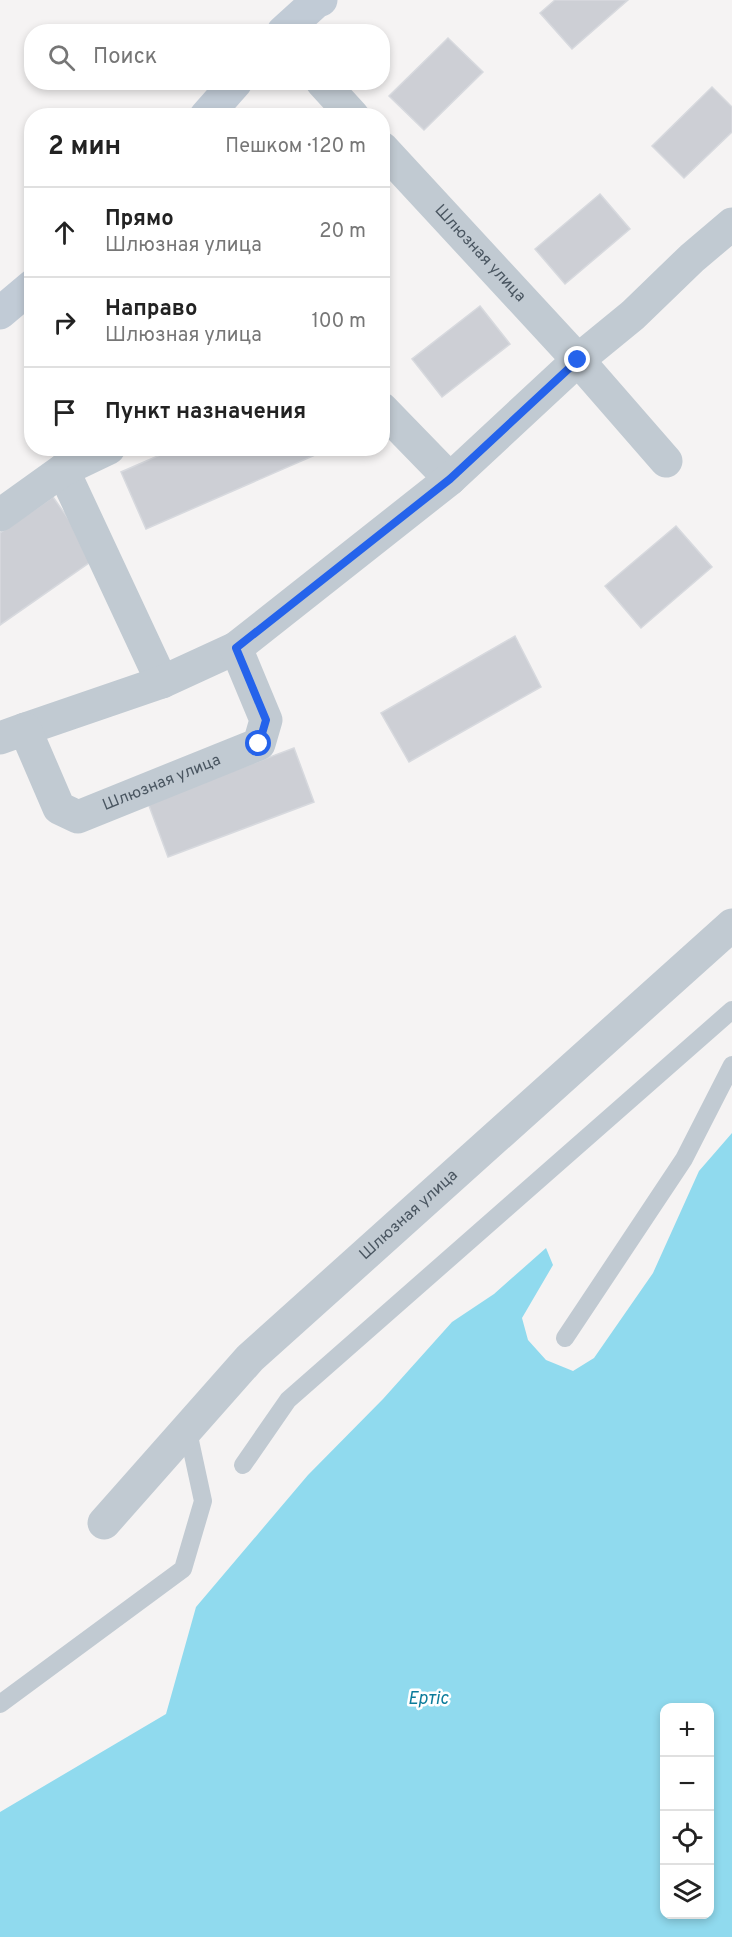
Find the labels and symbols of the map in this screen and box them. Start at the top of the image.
street label: Шлюзная улица [430,201,530,307]
route end [564,346,590,372]
route start [245,730,271,756]
street label: Шлюзная улица [100,750,224,816]
street label: Шлюзная улица [356,1166,462,1265]
water label: Ертіс [408,1688,449,1711]

